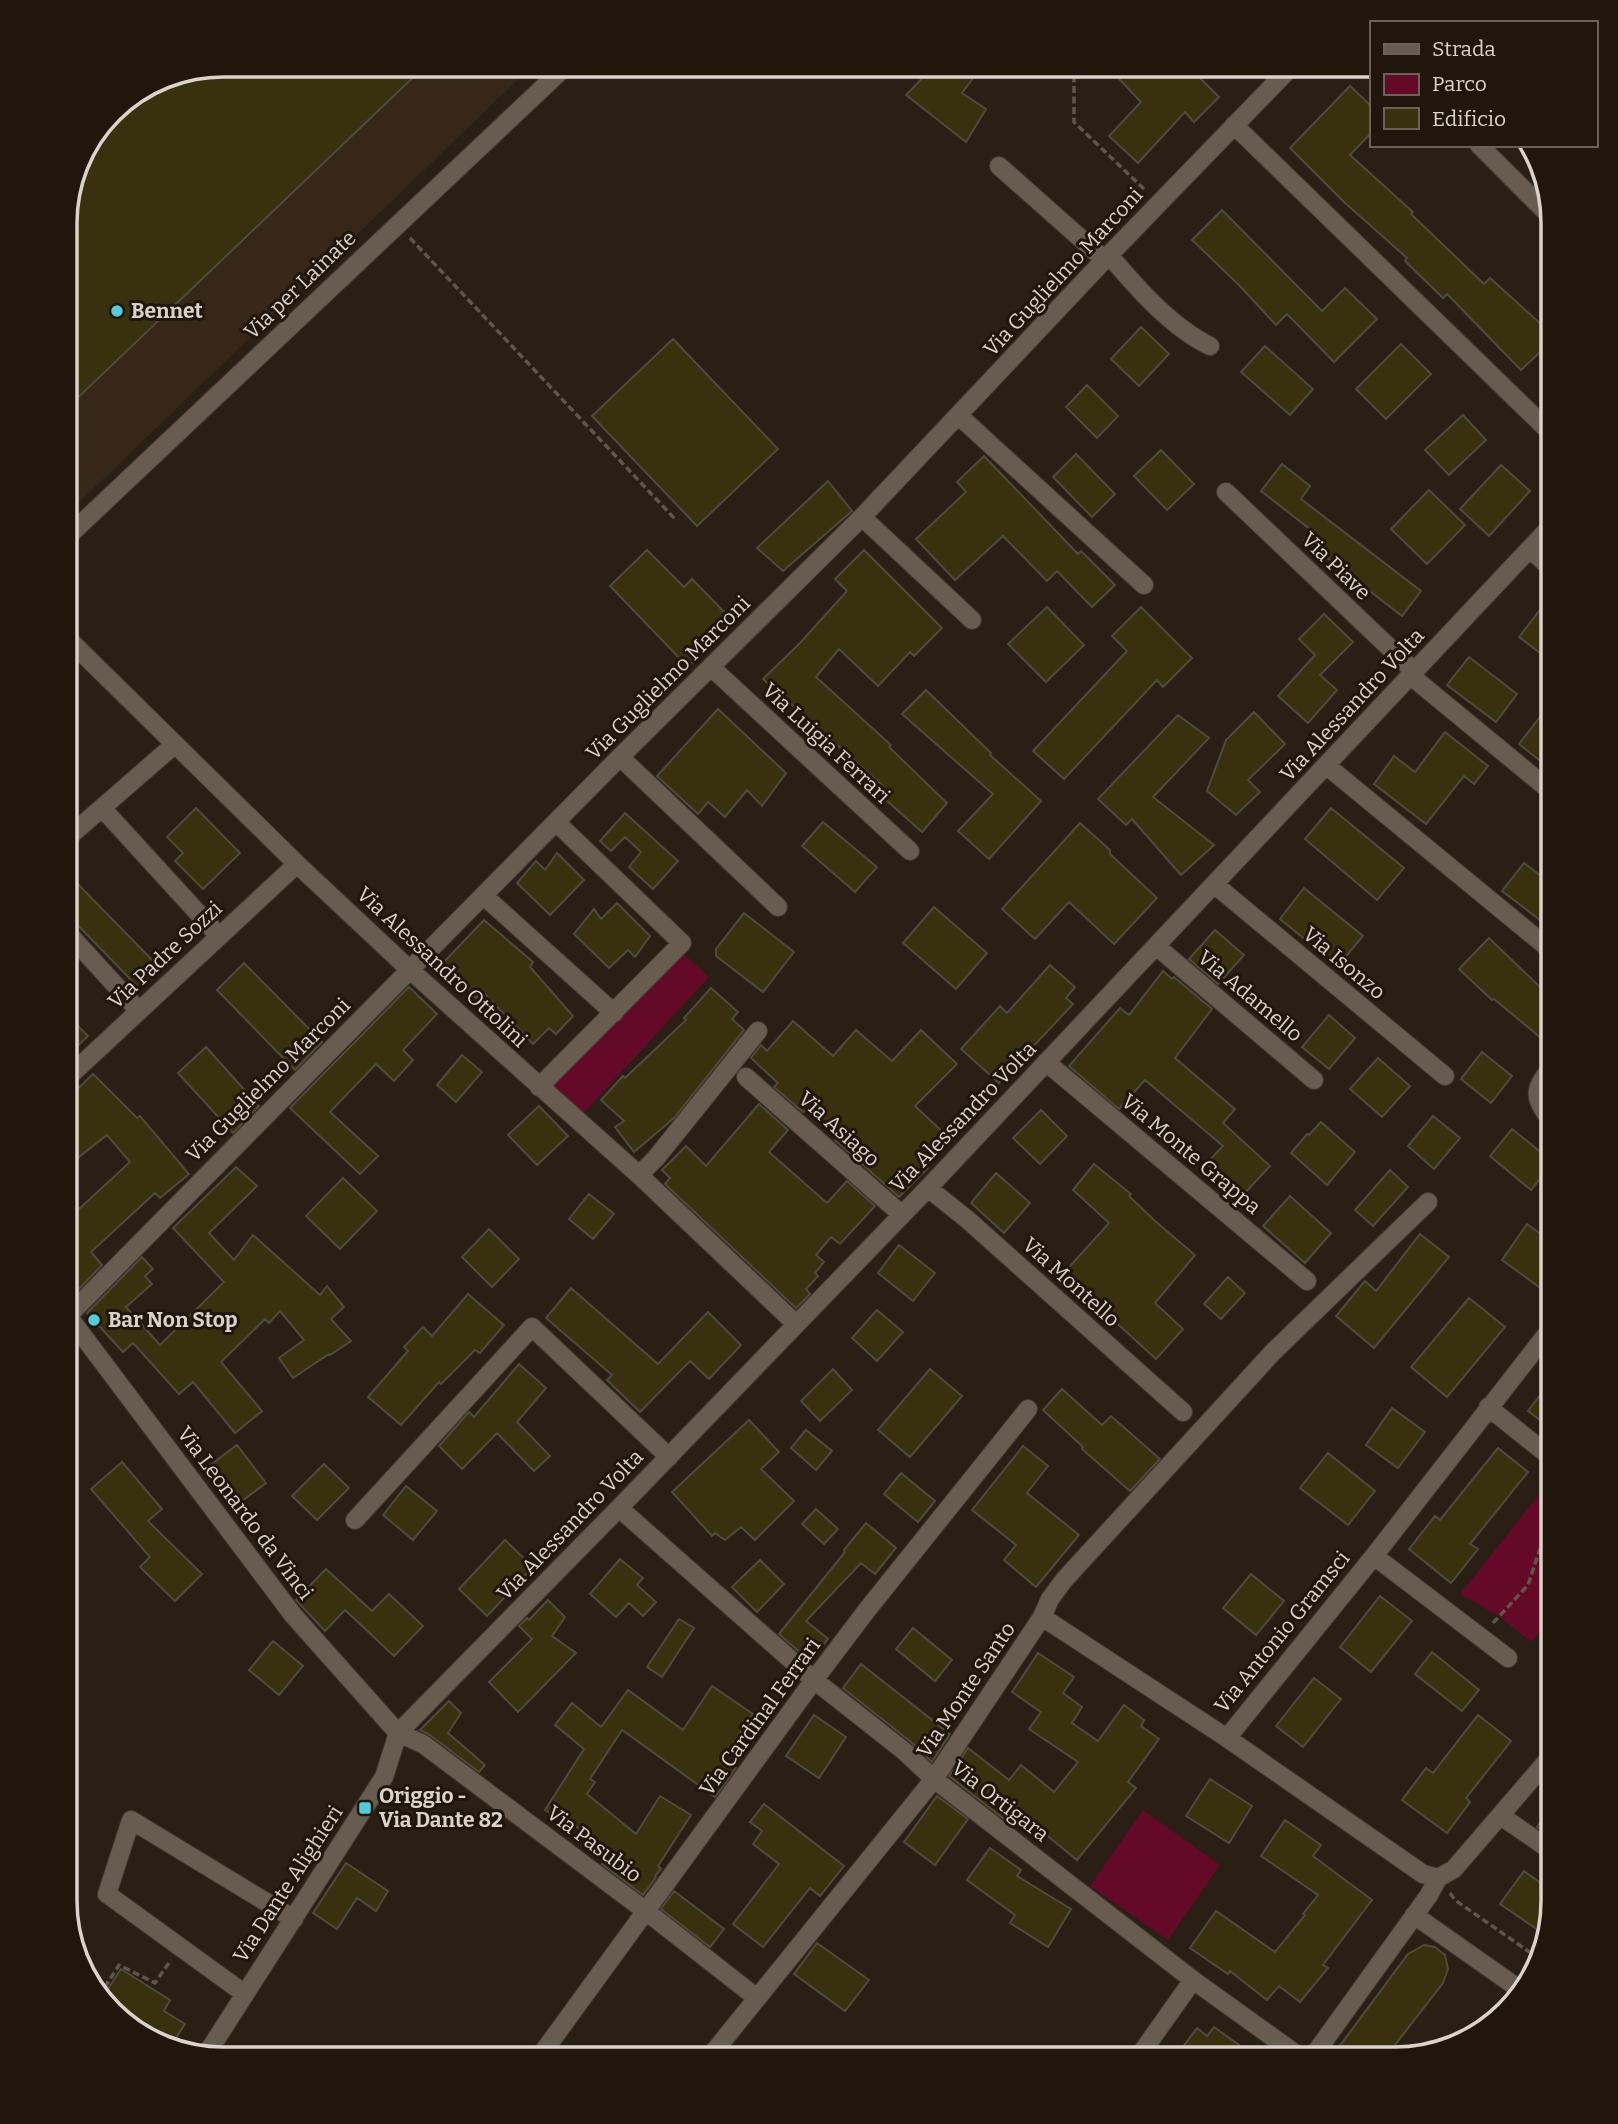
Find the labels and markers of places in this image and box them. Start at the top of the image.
place label: Bennet [131,298,204,324]
marker: Bennet [109,303,125,319]
place label: Bar Non Stop [108,1307,238,1333]
marker: Bar Non Stop [86,1312,102,1328]
place label: Origgio - Via Dante 82 [379,1783,503,1833]
marker: Origgio - Via Dante 82 [357,1800,373,1816]

